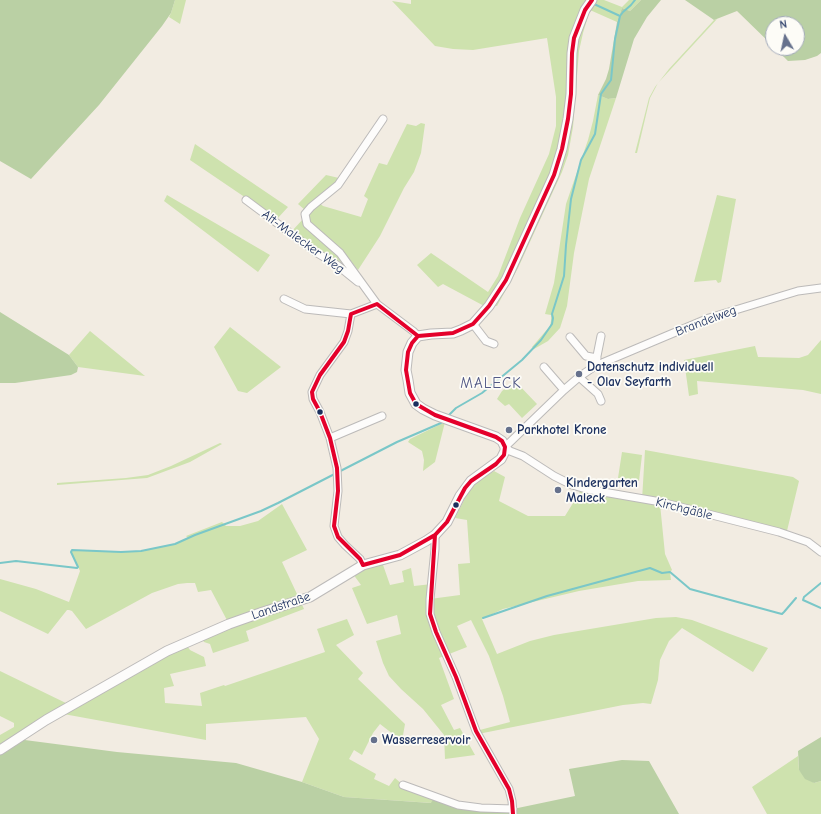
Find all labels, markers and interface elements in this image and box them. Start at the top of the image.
north arrow [765,16,805,56]
text: N [779,18,788,32]
street label: Alt-Malecker Weg [259,207,347,277]
street label: Brandelweg [673,302,739,340]
place label: Datenschutz individuell - Olav Seyfarth [587,359,714,390]
marker: Datenschutz individuell - Olav Seyfarth [574,369,584,379]
district label: MALECK [460,375,522,393]
unlabelled marker [411,399,421,409]
unlabelled marker [315,407,325,417]
place label: Parkhotel Krone [517,422,606,438]
marker: Parkhotel Krone [504,425,514,435]
place label: Kindergarten Maleck [566,475,638,506]
marker: Kindergarten Maleck [553,485,563,495]
street label: Kirchgäßle [654,494,714,524]
unlabelled marker [451,500,461,510]
street label: Landstraße [250,589,312,623]
place label: Wasserreservoir [382,732,470,748]
marker: Wasserreservoir [369,735,379,745]

